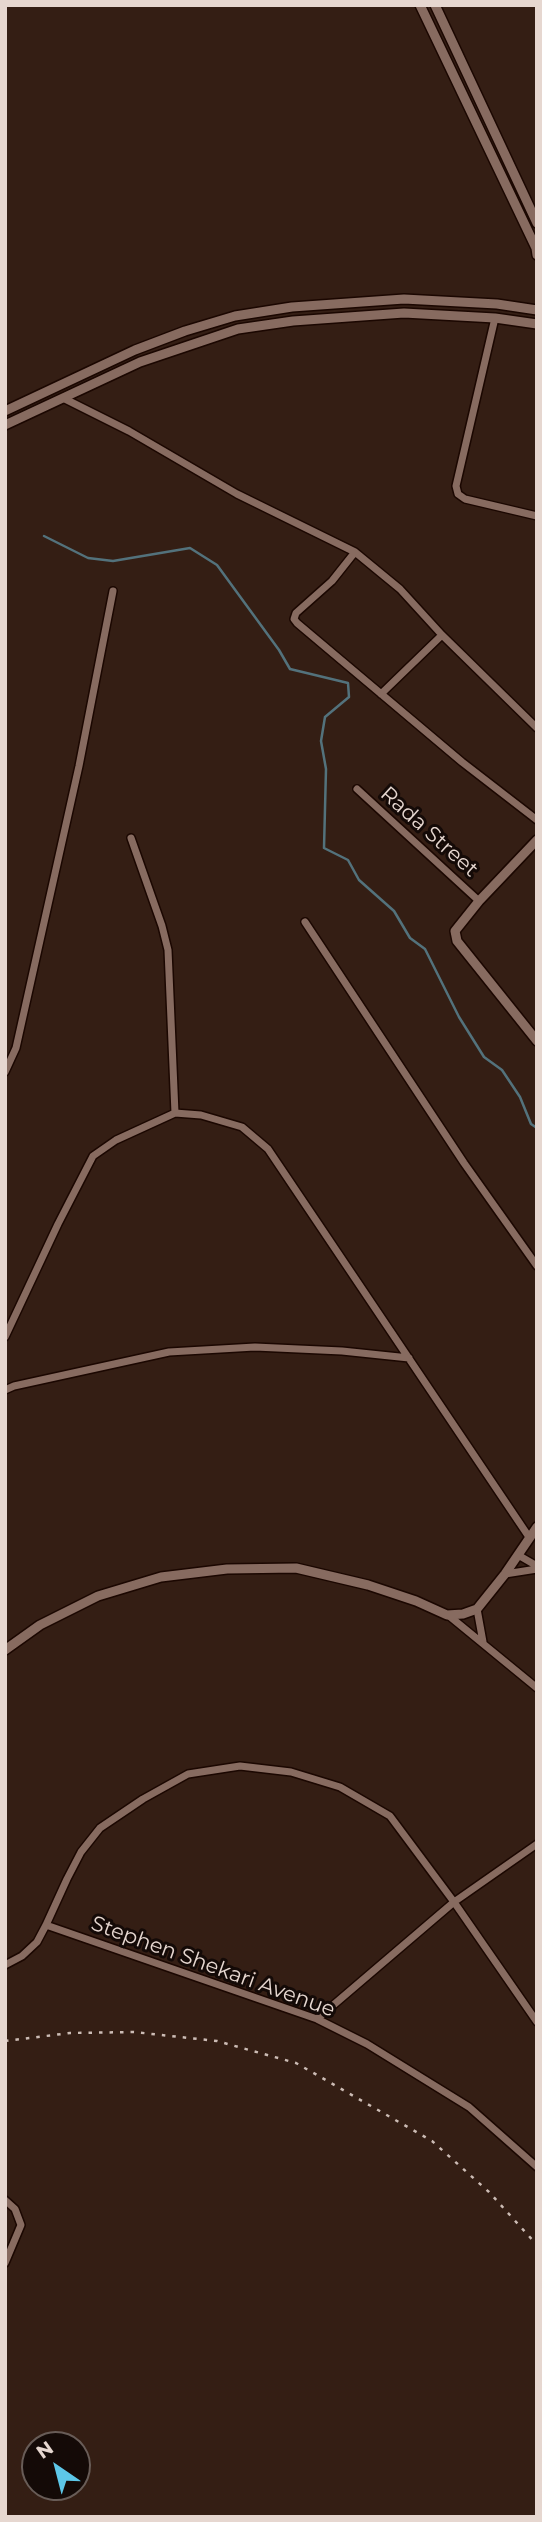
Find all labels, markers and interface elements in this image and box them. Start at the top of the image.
street label: Rada Street [375,781,483,883]
street label: Stephen Shekari Avenue [88,1911,338,2023]
north arrow [21,2431,91,2501]
text: N [32,2436,58,2464]

